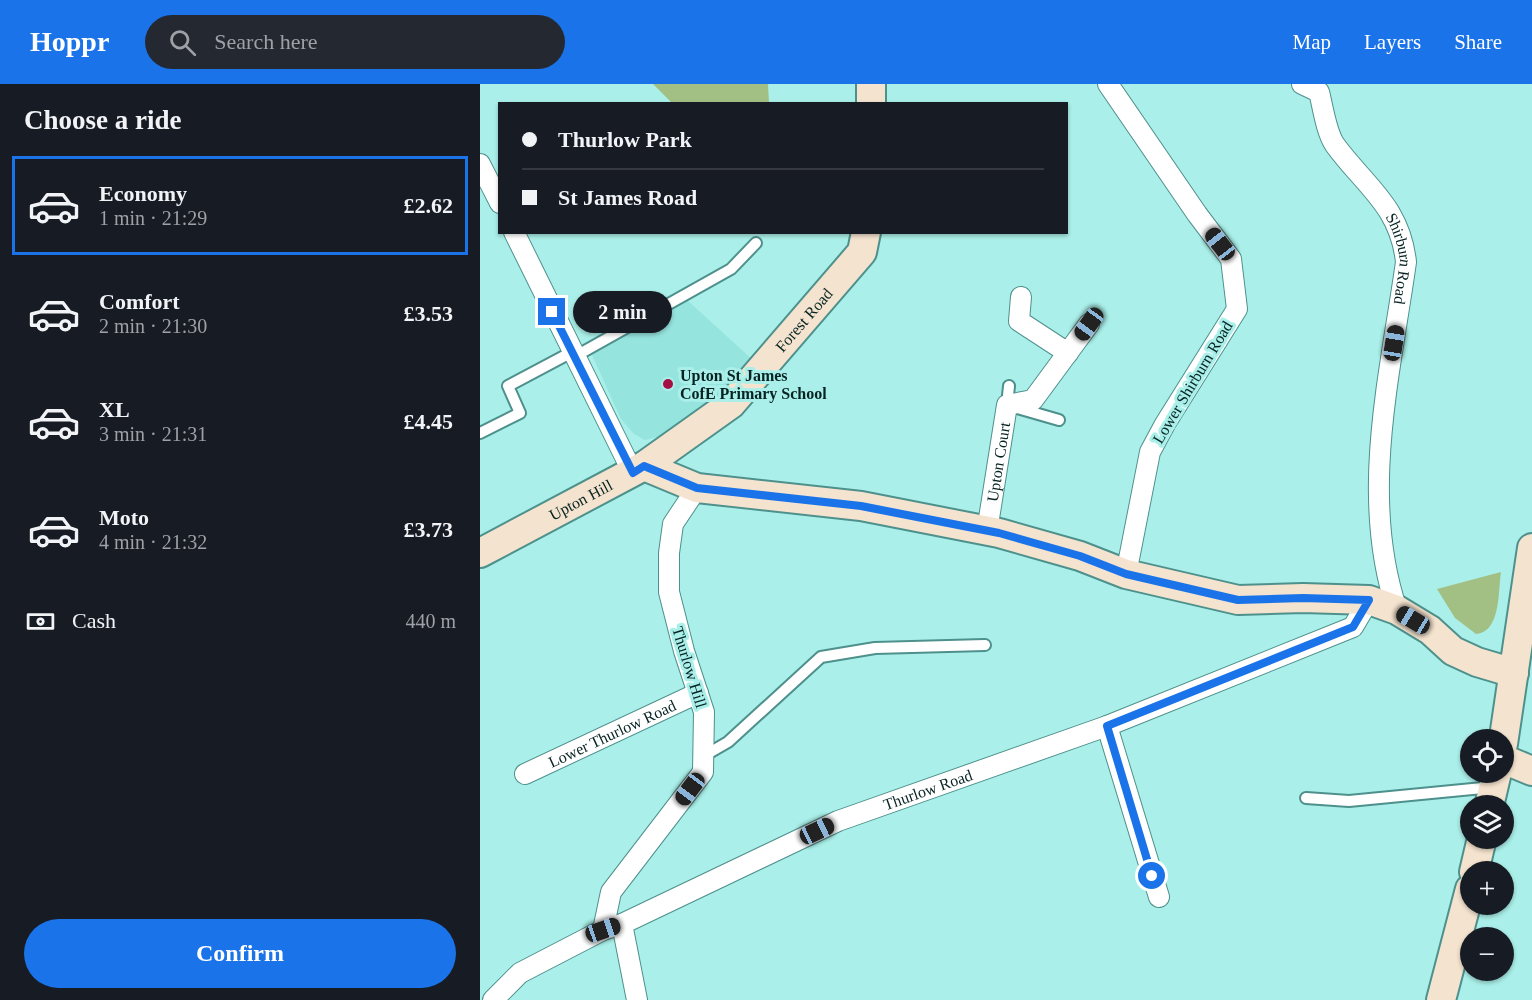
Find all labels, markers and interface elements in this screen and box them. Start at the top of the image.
search box [145,15,565,69]
text: Hoppr [30,26,109,57]
icon: search [166,26,199,59]
text: Search here [214,29,318,54]
text: Map [1293,30,1331,54]
text: Layers [1364,30,1421,54]
text: Share [1454,30,1502,54]
text: Choose a ride [24,105,182,135]
text: Thurlow Park [558,127,692,152]
icon: car [27,179,81,233]
text: Economy [99,181,187,206]
text: St James Road [558,185,697,210]
text: £2.62 [404,193,453,218]
text: 1 min · 21:29 [99,207,207,229]
street label: Shirburn Road [1383,210,1414,306]
car [1202,224,1238,264]
street label: Forest Road [772,285,836,355]
icon: car [27,287,81,341]
text: Comfort [99,289,180,314]
callout: 2 min [573,291,672,333]
route end [538,298,565,325]
text: £3.53 [404,301,453,326]
text: 2 min [598,301,647,323]
car [1071,304,1107,344]
text: 2 min · 21:30 [99,315,207,337]
street label: Lower Shirburn Road [1149,318,1236,446]
car [1382,324,1406,362]
place label: Upton St James CofE Primary School [680,367,827,403]
marker: Upton St James CofE Primary School [661,377,675,391]
icon: car [27,395,81,449]
text: XL [99,397,130,422]
text: £4.45 [404,409,453,434]
street label: Upton Court [984,420,1013,503]
text: 3 min · 21:31 [99,423,207,445]
street label: Upton Hill [547,476,616,524]
icon: car [27,503,81,557]
text: Moto [99,505,149,530]
text: £3.73 [404,517,453,542]
text: 4 min · 21:32 [99,531,207,553]
car [1393,603,1433,637]
icon: cash [24,605,57,638]
text: Cash [72,608,116,633]
text: 440 m [405,610,456,632]
street label: Thurlow Hill [669,624,710,710]
street label: Lower Thurlow Road [546,697,678,771]
map controls [1460,729,1514,981]
button: locate [1460,729,1514,783]
street label: Thurlow Road [881,766,974,813]
car [672,769,708,809]
button: layers [1460,795,1514,849]
car [797,815,837,847]
button: + [1460,861,1514,915]
route start [1138,862,1165,889]
car [583,916,623,944]
button: Confirm [24,919,456,988]
button: − [1460,927,1514,981]

